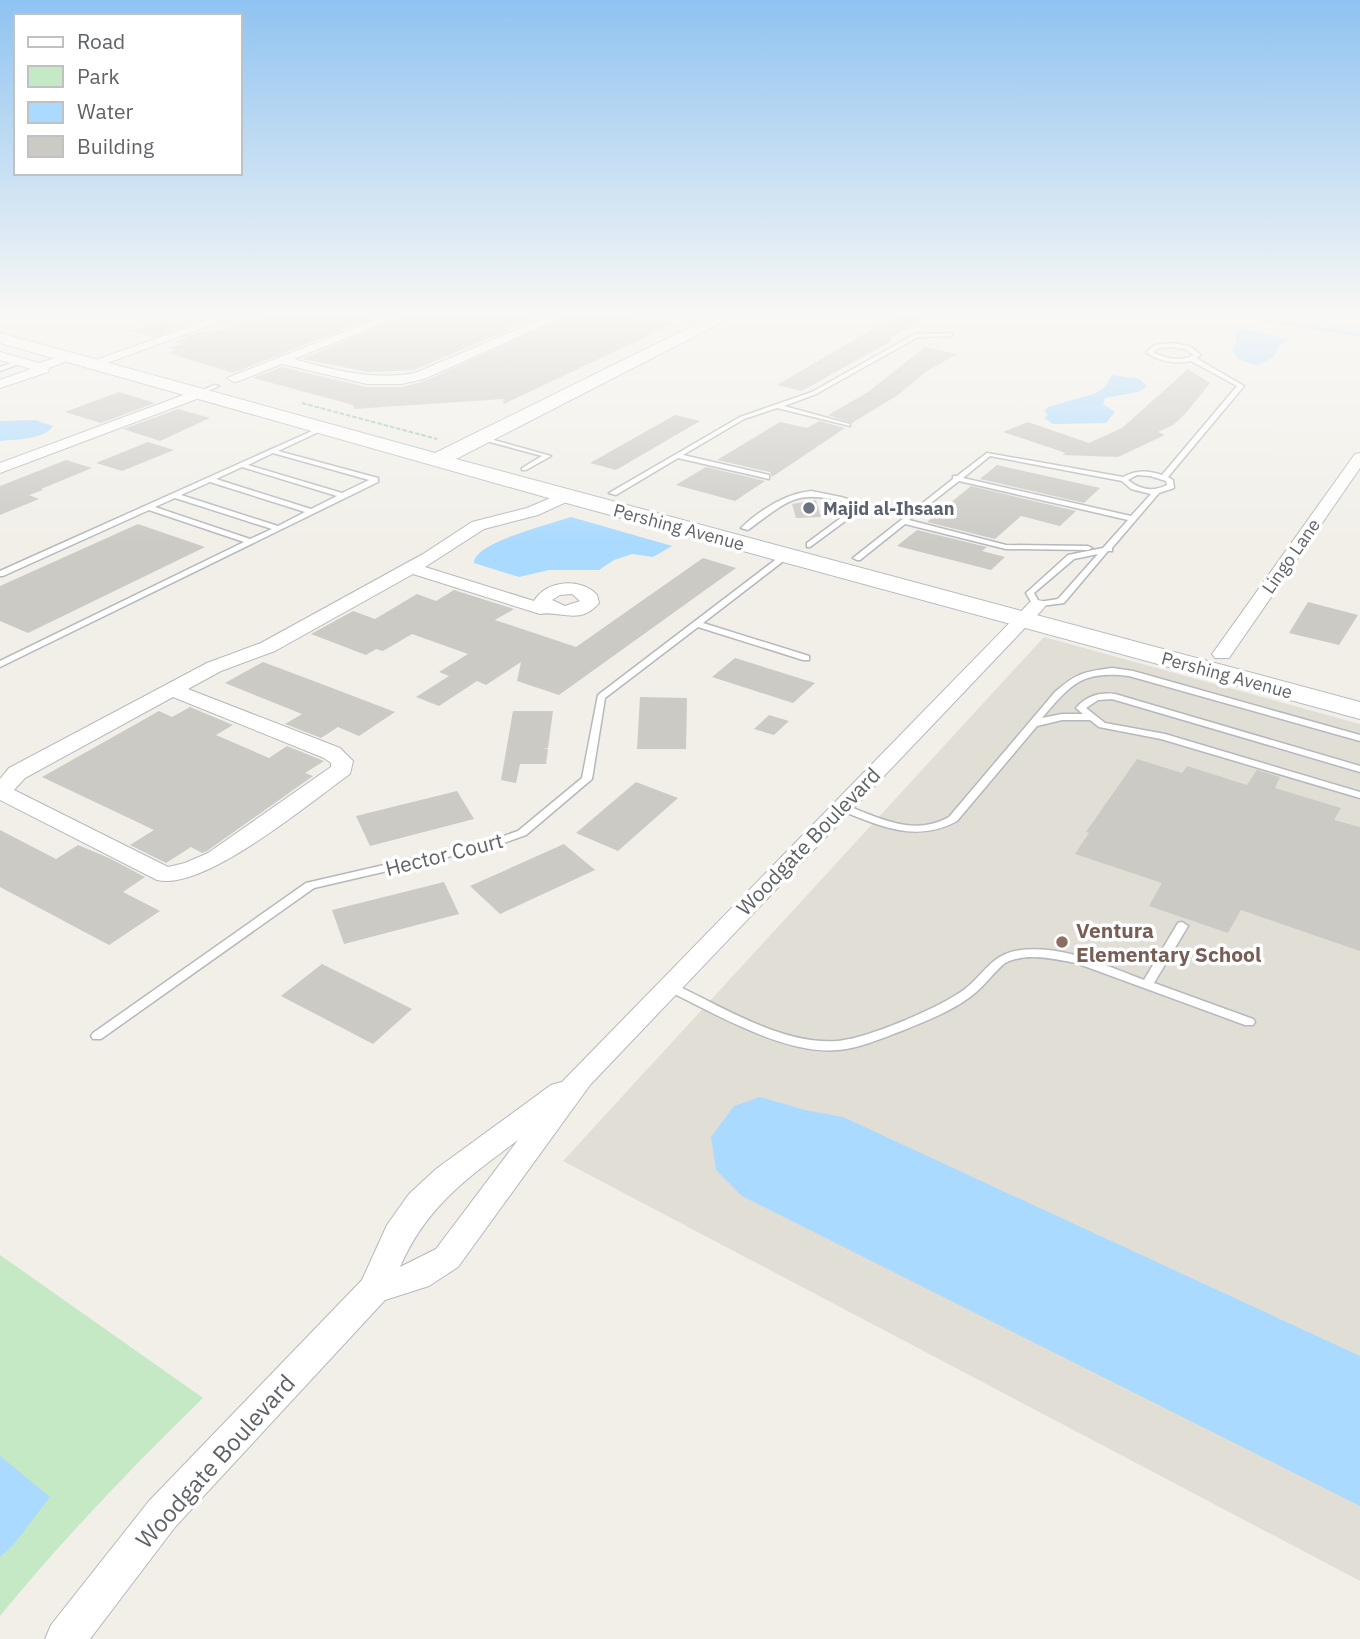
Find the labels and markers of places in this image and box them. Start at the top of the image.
place label: Majid al-Ihsaan [823,497,955,520]
marker: Majid al-Ihsaan [801,500,817,516]
place label: Ventura Elementary School [1076,916,1261,968]
marker: Ventura Elementary School [1054,934,1070,950]

